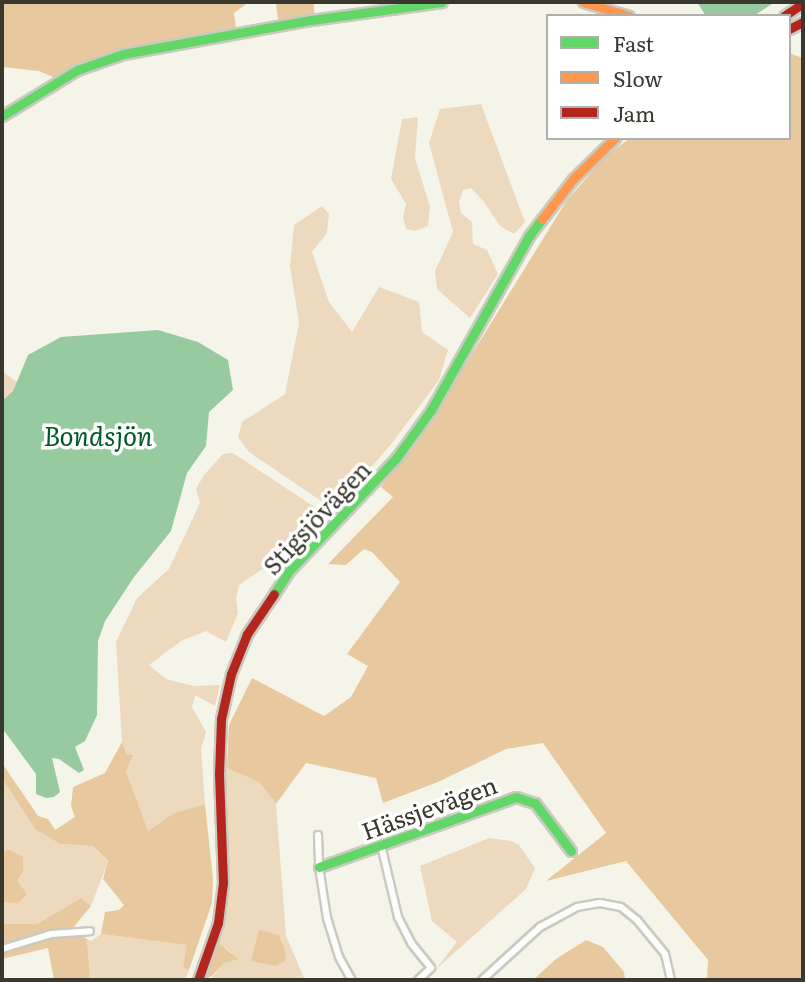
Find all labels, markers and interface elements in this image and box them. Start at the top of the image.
legend [546,14,791,140]
text: Fast [613,27,654,58]
text: Slow [613,62,663,93]
text: Jam [613,97,655,128]
water label: Bondsjön [44,419,152,451]
street label: Stigsjövägen [256,454,376,580]
street label: Hässjevägen [357,769,501,845]

